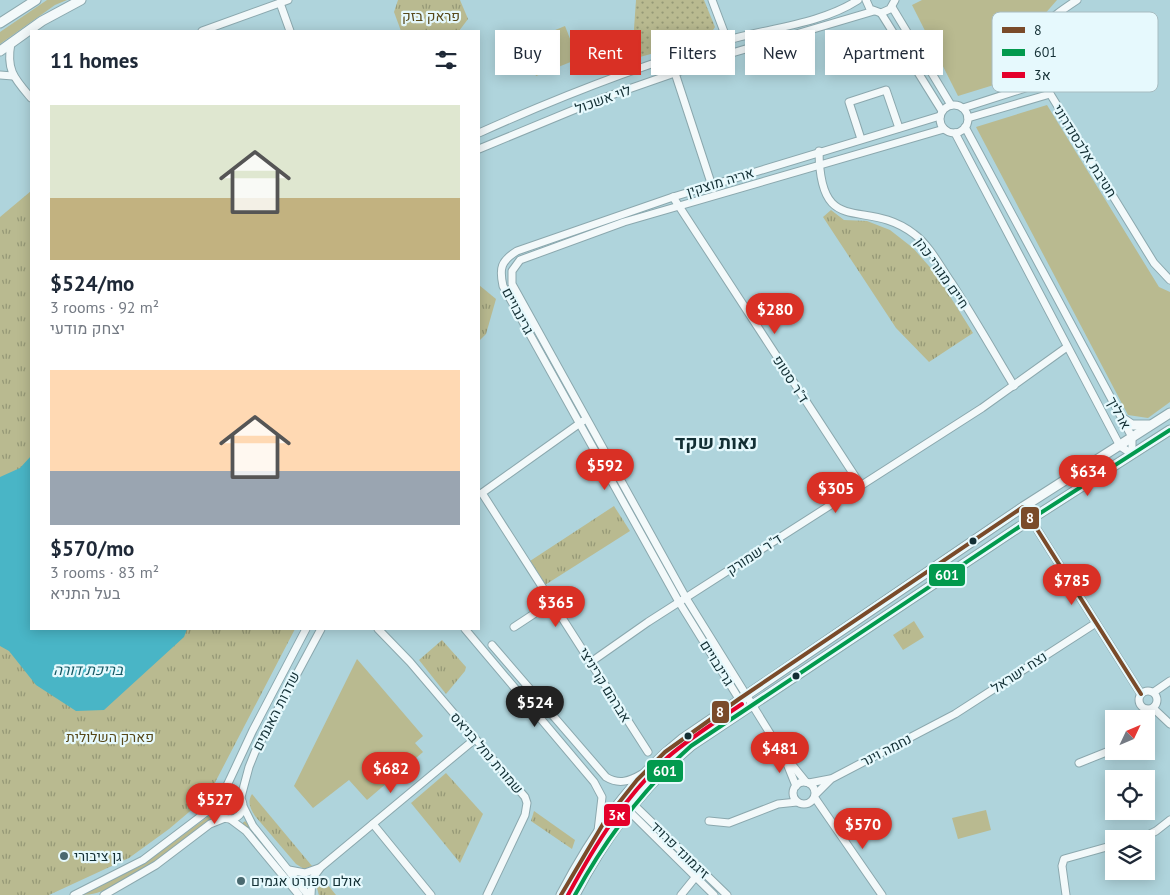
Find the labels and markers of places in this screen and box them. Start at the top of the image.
pin: $280 [745,292,805,335]
pin: $592 [575,448,635,491]
pin: $634 [1058,454,1118,497]
pin: $305 [806,472,866,514]
unlabelled marker [968,536,978,546]
pin: $785 [1042,564,1102,606]
pin: $365 [526,586,586,628]
unlabelled marker [791,671,801,681]
pin: $524 [505,686,565,728]
unlabelled marker [683,731,693,741]
pin: $481 [750,732,810,774]
pin: $682 [361,752,421,794]
pin: $527 [185,782,245,825]
pin: $570 [833,808,893,850]
place label: גן ציבורי [74,847,122,865]
marker: גן ציבורי [58,850,70,862]
place label: אולם ספורט אגמים [251,872,361,890]
marker: אולם ספורט אגמים [235,875,247,887]

